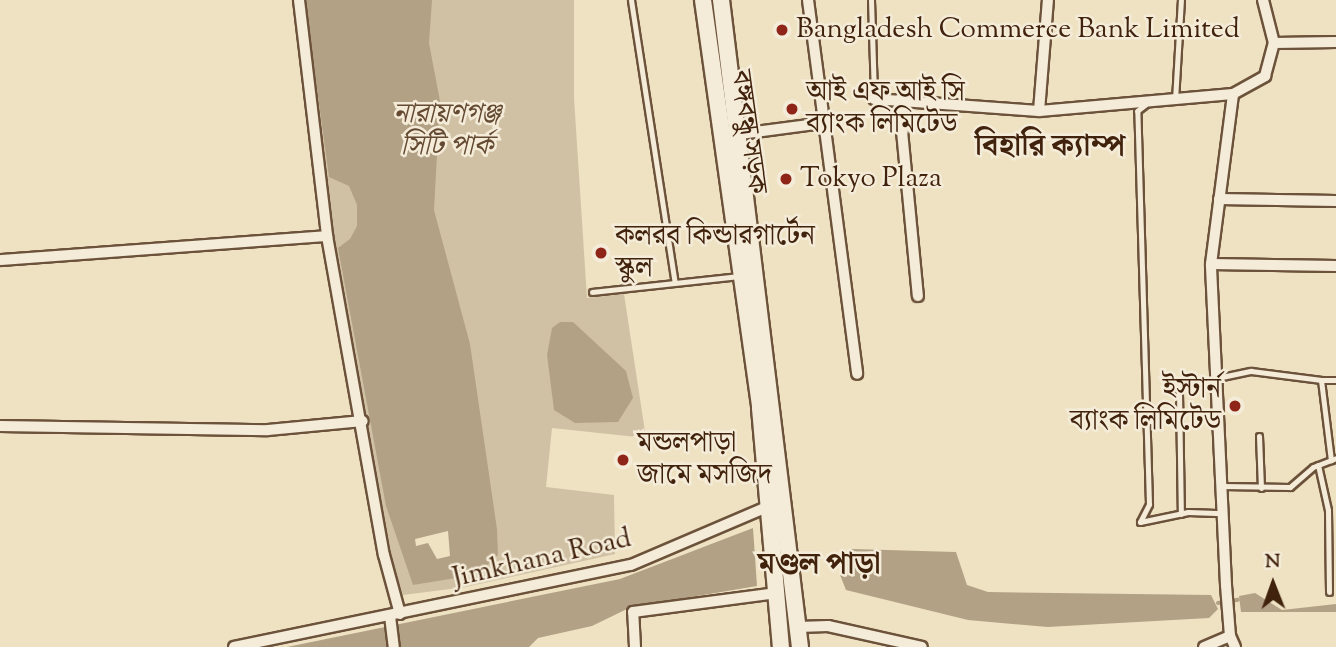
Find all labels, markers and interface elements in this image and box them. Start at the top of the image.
place label: Bangladesh Commerce Bank Limited [796,13,1240,47]
marker: Bangladesh Commerce Bank Limited [774,22,790,38]
street label: বঙ্গবন্ধু সড়ক [723,68,773,196]
place label: আই এফ আই সি ব্যাংক লিমিটেড [806,76,965,142]
park label: নারায়ণগঞ্জ সিটি পার্ক [393,98,501,164]
marker: আই এফ আই সি ব্যাংক লিমিটেড [784,101,800,117]
district label: বিহারি ক্যাম্প [975,130,1125,166]
place label: Tokyo Plaza [800,162,942,196]
marker: Tokyo Plaza [778,171,794,187]
place label: কলরব কিন্ডারগার্টেন স্কুল [615,220,815,286]
marker: কলরব কিন্ডারগার্টেন স্কুল [593,245,609,261]
place label: ইস্টার্ন ব্যাংক লিমিটেড [1070,373,1221,439]
marker: ইস্টার্ন ব্যাংক লিমিটেড [1227,398,1243,414]
place label: মন্ডলপাড়া জামে মসজিদ [637,427,772,493]
marker: মন্ডলপাড়া জামে মসজিদ [615,452,631,468]
street label: Jimkhana Road [449,522,635,596]
district label: মণ্ডল পাড়া [757,548,881,584]
north arrow [1238,549,1308,619]
text: N [1265,549,1280,576]

